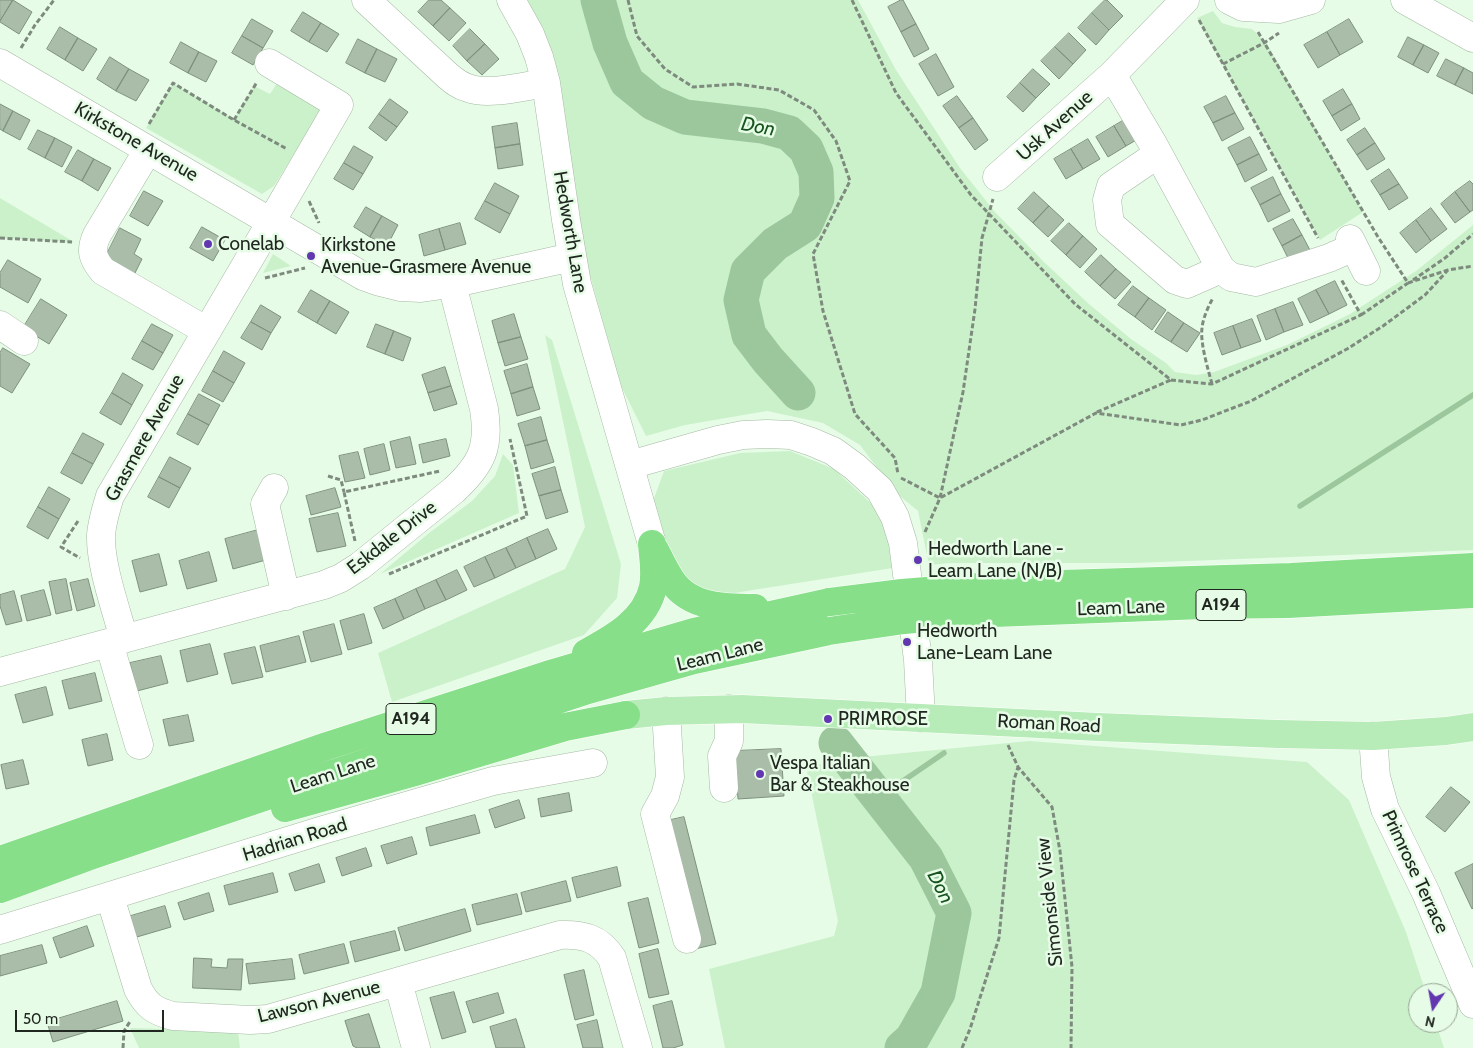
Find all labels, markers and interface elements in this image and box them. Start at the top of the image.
street label: Usk Avenue [1012,86,1098,166]
street label: Kirkstone Avenue [70,97,202,187]
water label: Don [739,112,777,142]
street label: Hedworth Lane [548,169,592,295]
place label: Conelab [218,233,284,255]
place label: Kirkstone Avenue-Grasmere Avenue [321,234,531,278]
marker: Conelab [202,238,214,250]
marker: Kirkstone Avenue-Grasmere Avenue [305,250,317,262]
street label: Grasmere Avenue [101,370,189,506]
street label: Eskdale Drive [343,496,441,580]
place label: Hedworth Lane - Leam Lane (N/B) [928,538,1064,582]
marker: Hedworth Lane - Leam Lane (N/B) [912,554,924,566]
road number: A194 [1196,590,1246,620]
street label: Leam Lane [1077,595,1165,621]
place label: Hedworth Lane-Leam Lane [917,620,1052,664]
street label: Leam Lane [674,633,766,677]
marker: Hedworth Lane-Leam Lane [901,636,913,648]
road number: A194 [386,704,436,734]
place label: PRIMROSE [838,708,928,730]
street label: Roman Road [997,710,1101,738]
marker: PRIMROSE [822,713,834,725]
street label: Leam Lane [288,750,378,798]
place label: Vespa Italian Bar & Steakhouse [770,752,909,796]
marker: Vespa Italian Bar & Steakhouse [754,768,766,780]
street label: Primrose Terrace [1377,807,1453,937]
street label: Hadrian Road [240,813,350,867]
street label: Simonside View [1032,837,1068,967]
water label: Don [922,866,958,908]
street label: Lawson Avenue [255,976,383,1028]
north arrow [1408,983,1458,1033]
scale bar [18,1000,166,1032]
text: 50 m [23,1010,58,1028]
text: N [1423,1012,1437,1032]

